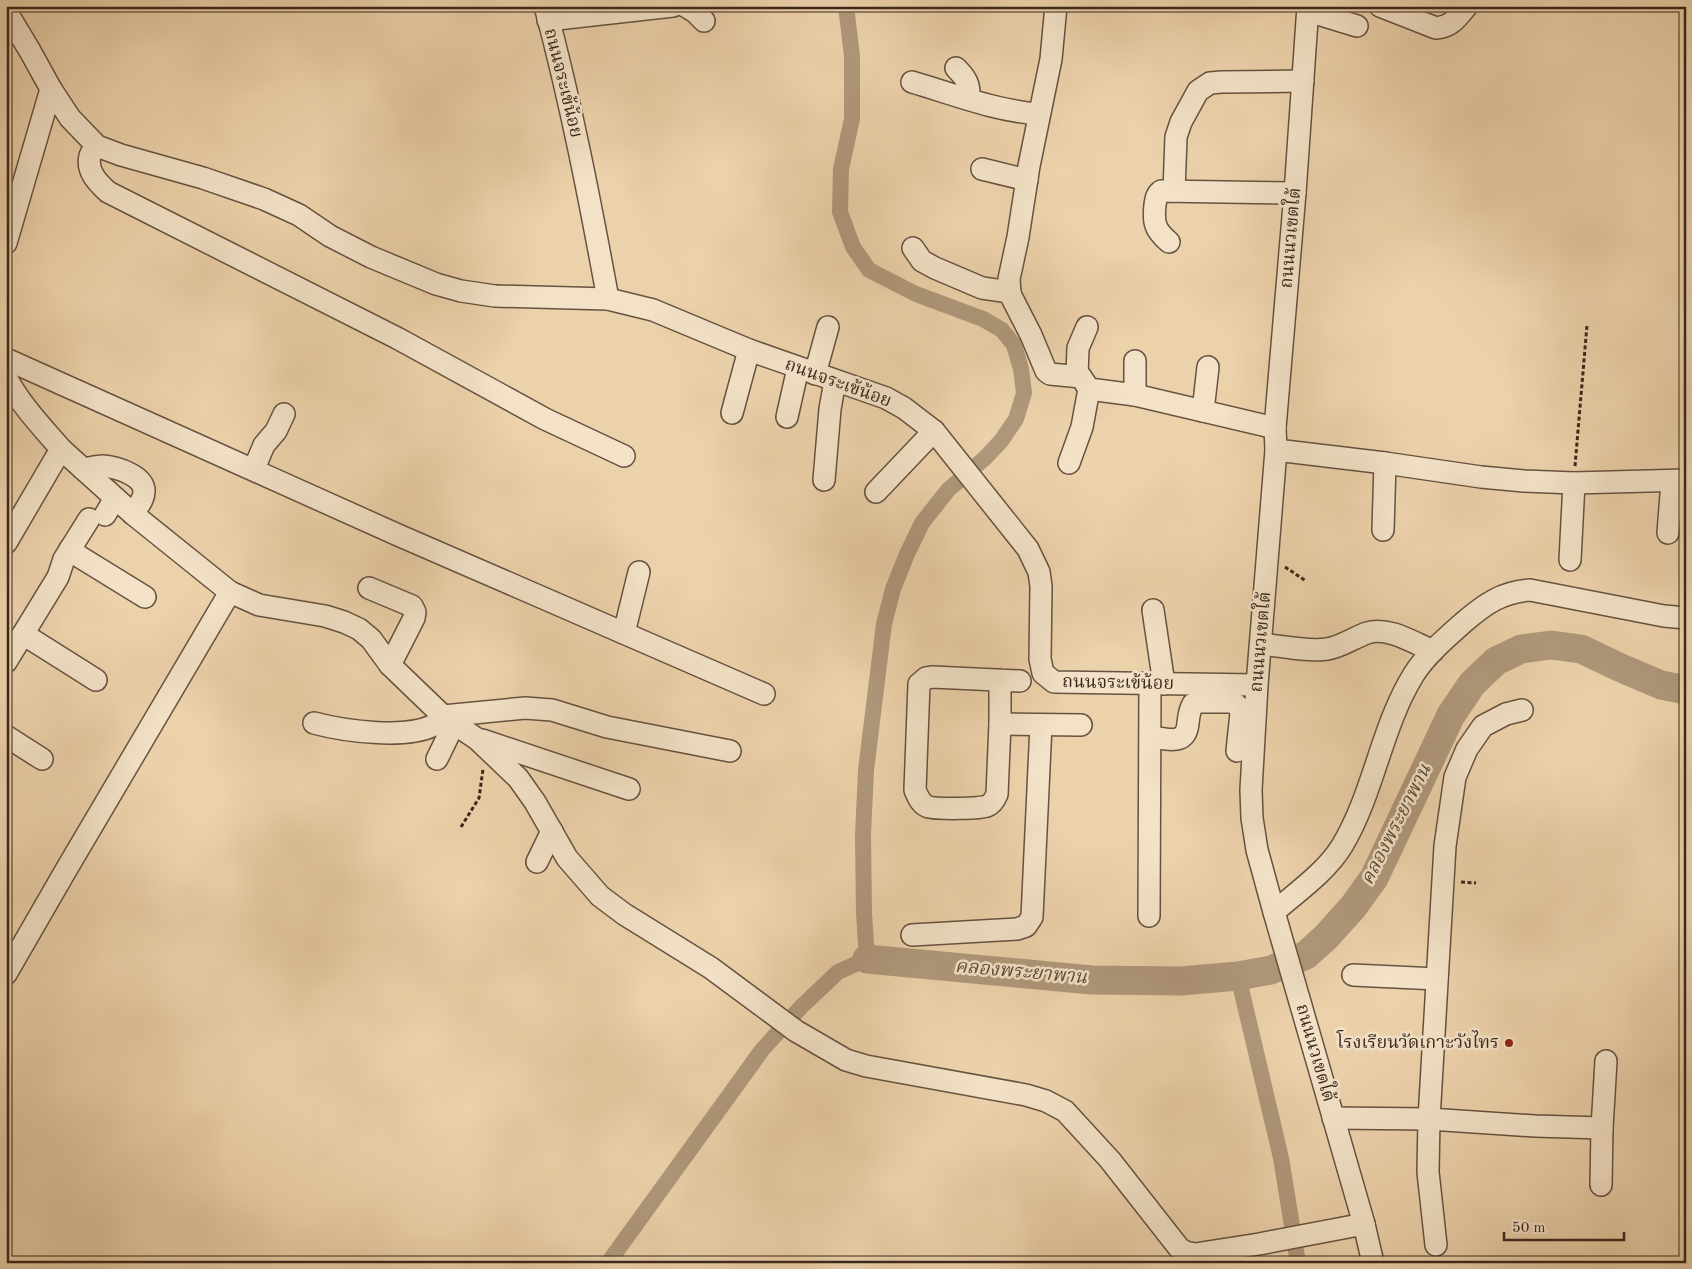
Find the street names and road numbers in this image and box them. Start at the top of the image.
street label: ถนนจระเข้น้อย [541,26,587,140]
street label: ถนนนวเขตใต้ [1274,187,1304,289]
street label: ถนนจระเข้น้อย [782,354,894,411]
street label: ถนนนวเขตใต้ [1244,591,1274,693]
street label: ถนนจระเข้น้อย [1062,671,1174,693]
street label: ถนนนวเขตใต้ [1292,1001,1341,1104]

